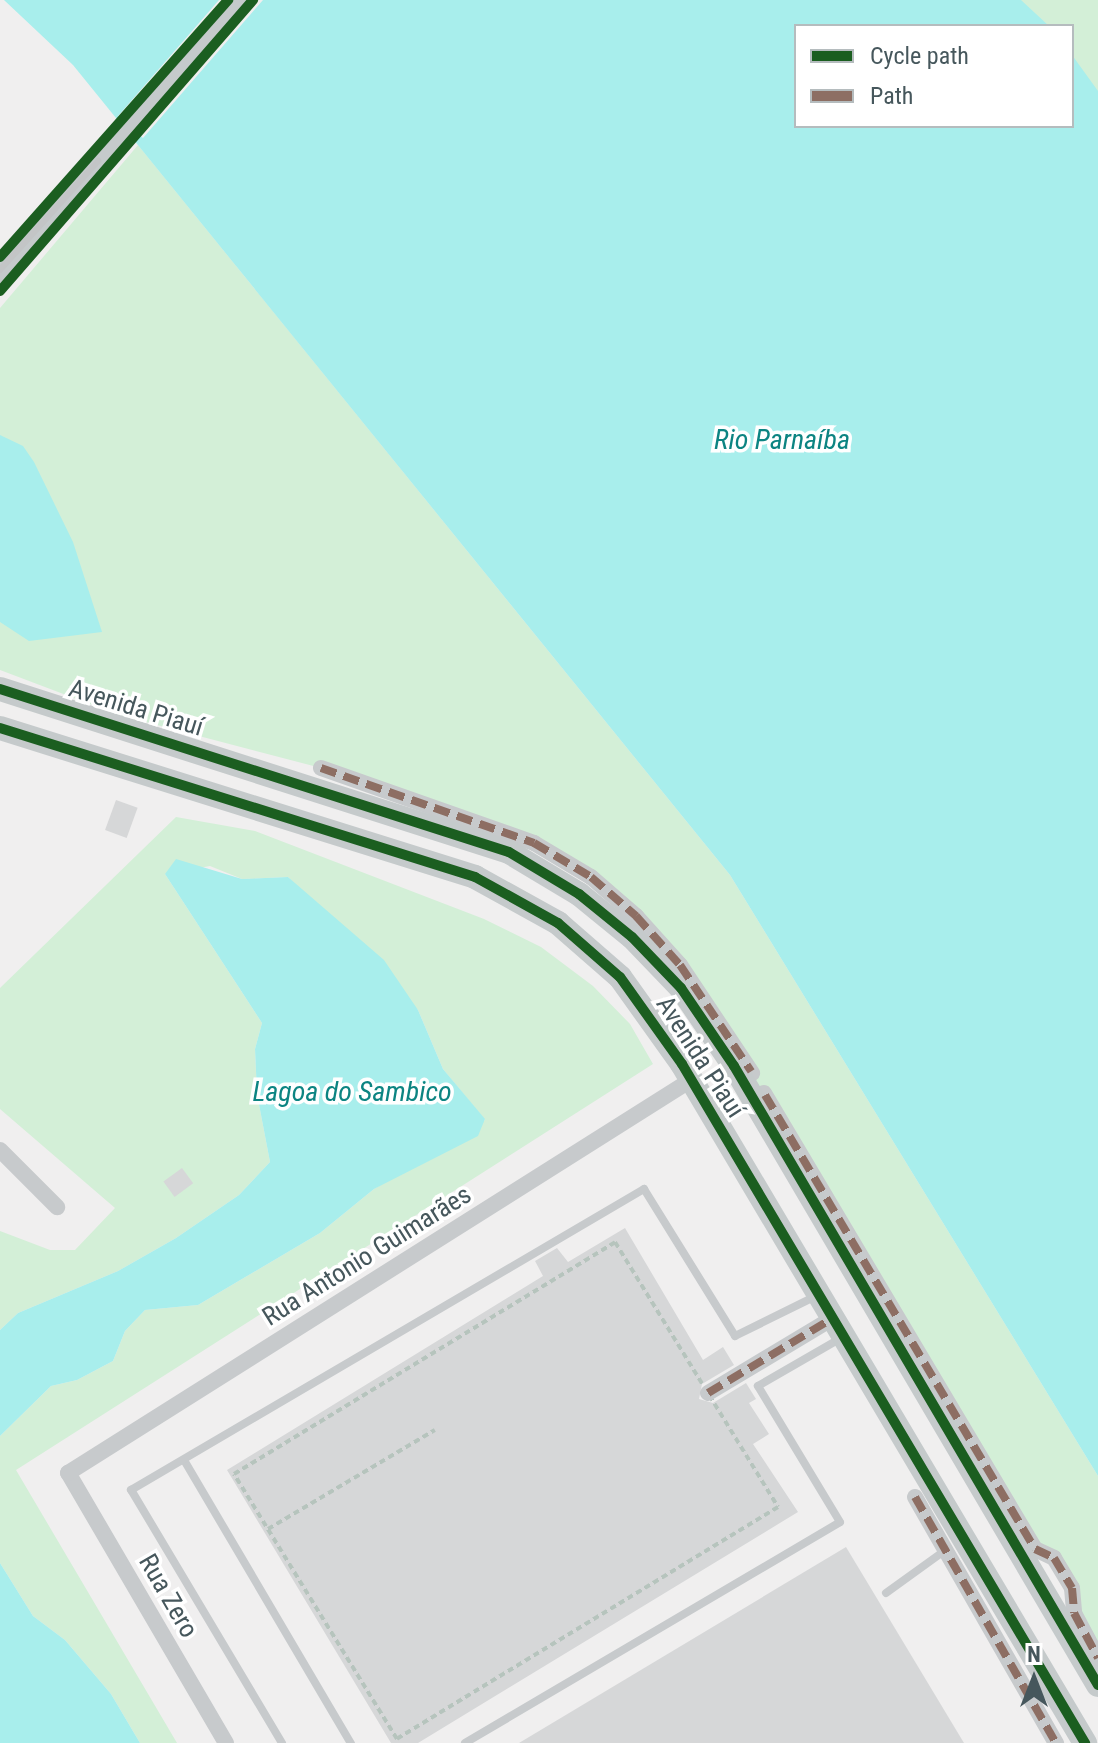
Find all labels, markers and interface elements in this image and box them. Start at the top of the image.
legend [794,24,1074,128]
text: Cycle path [870,42,969,70]
text: Path [870,82,913,110]
water label: Rio Parnaíba [714,423,850,457]
street label: Avenida Piauí [65,673,207,743]
street label: Avenida Piauí [649,990,751,1124]
water label: Lagoa do Sambico [252,1075,452,1109]
street label: Rua Antonio Guimarães [257,1179,477,1333]
street label: Rua Zero [132,1549,204,1643]
north arrow [994,1639,1074,1719]
text: N [1027,1642,1041,1667]

